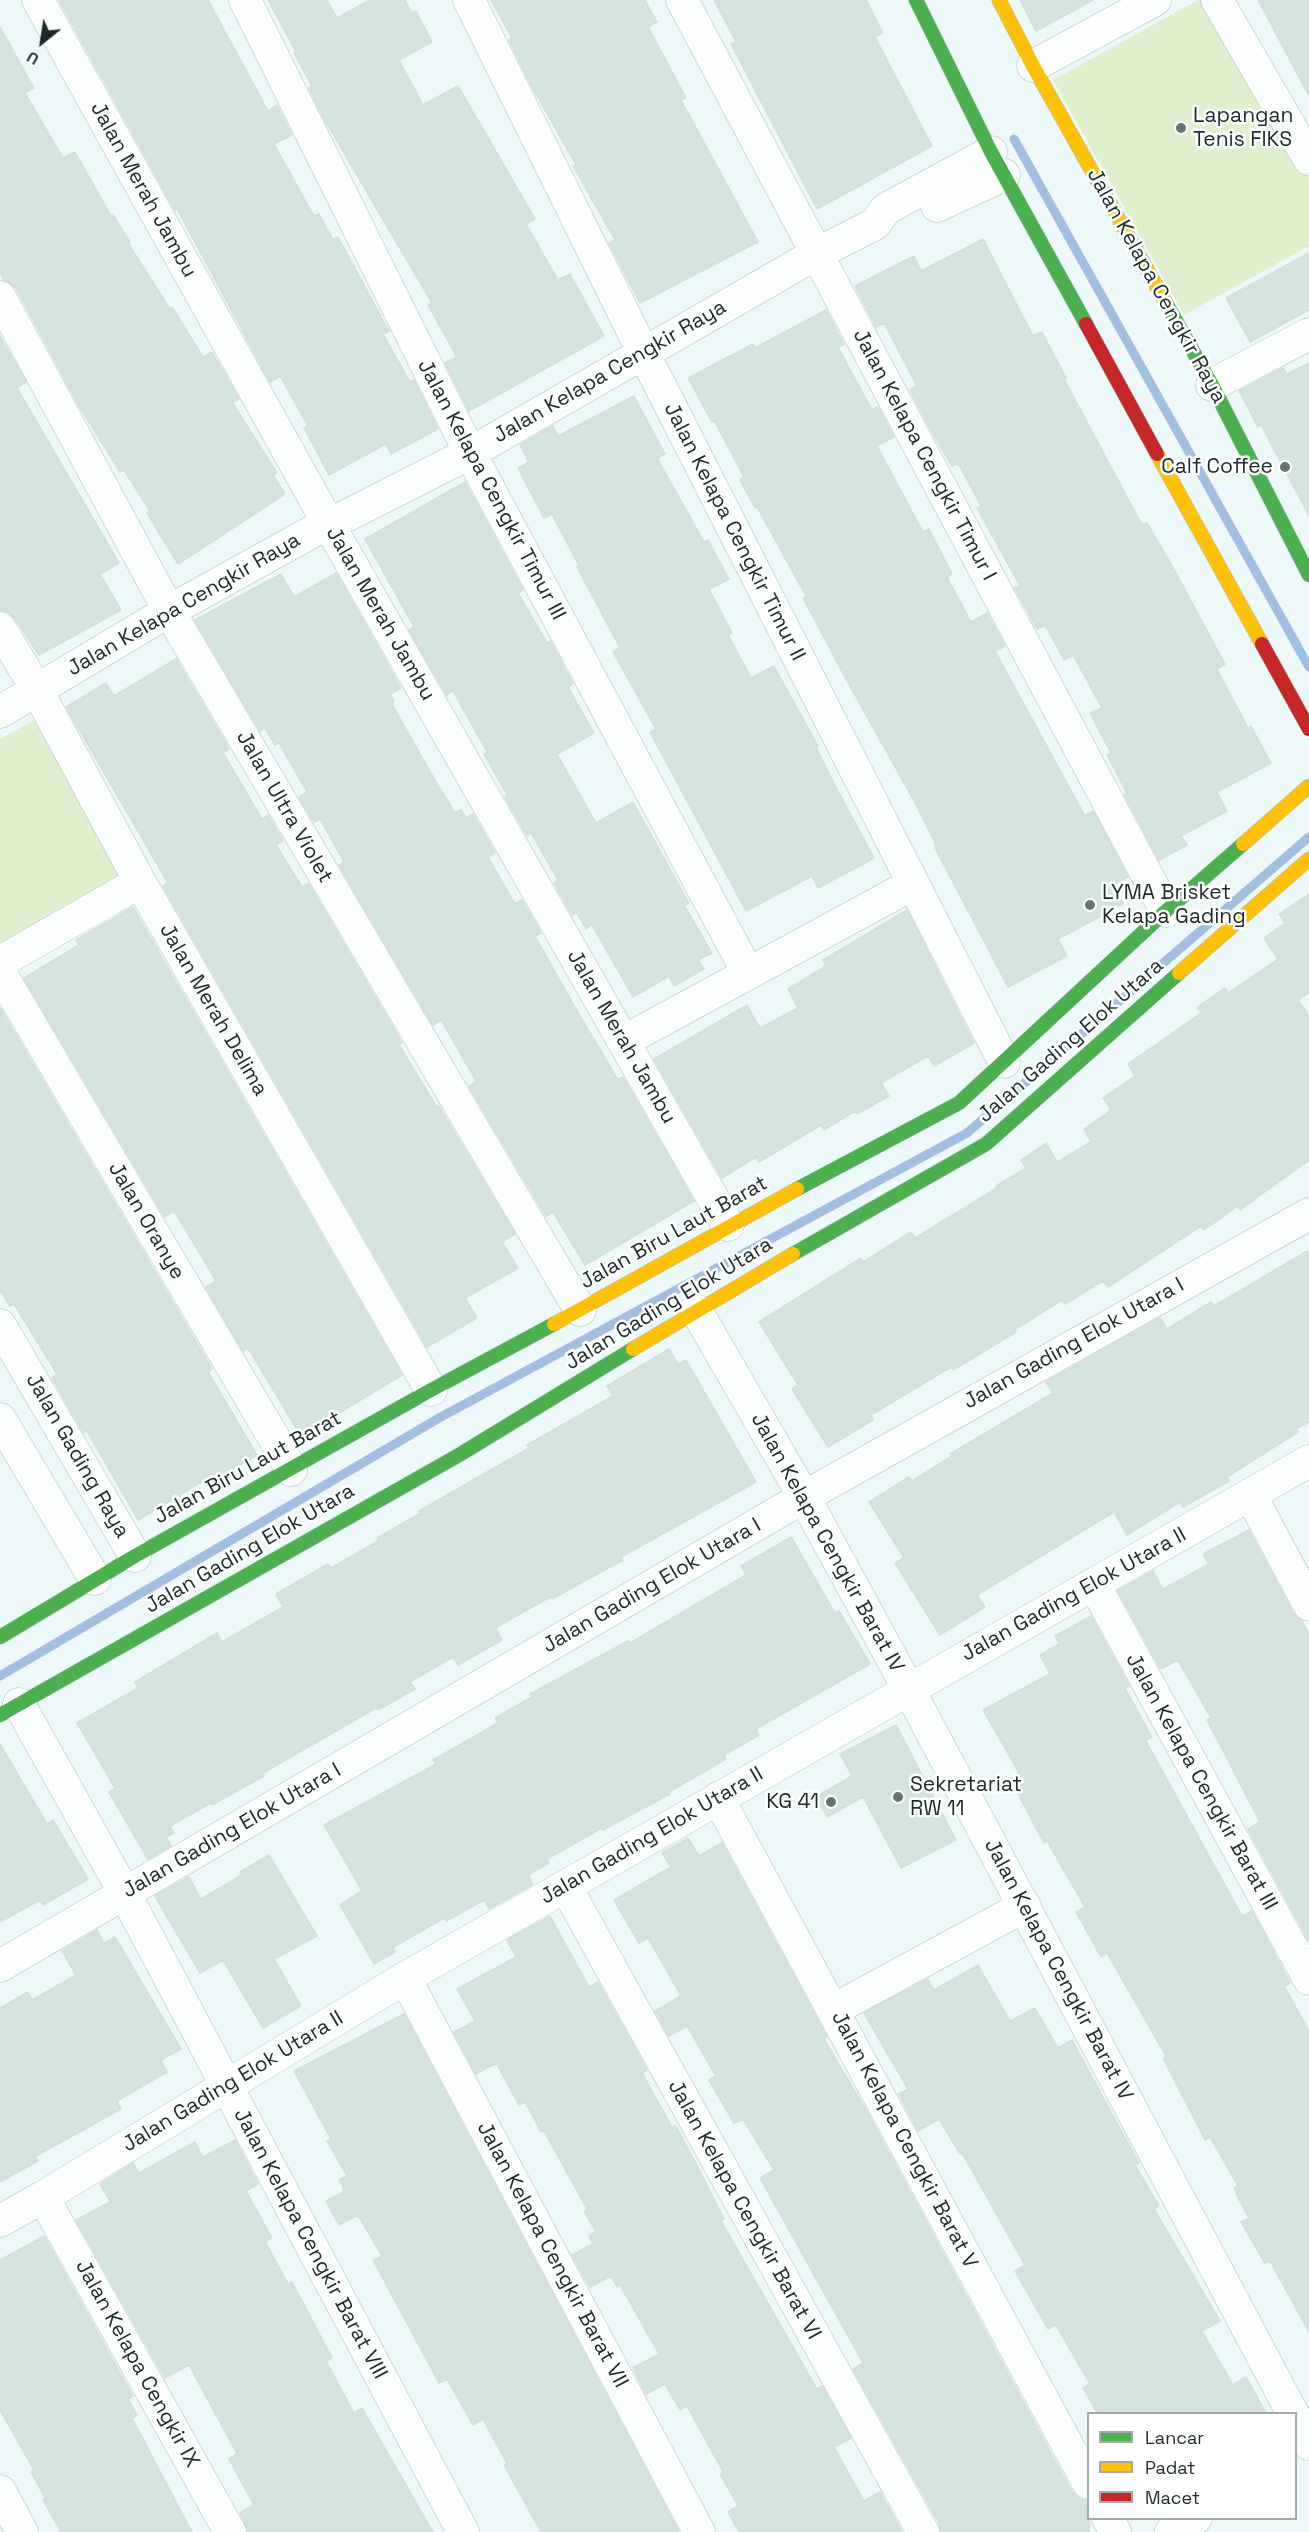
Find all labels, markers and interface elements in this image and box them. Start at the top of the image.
north arrow [12,12,72,72]
text: U [23,46,43,70]
street label: Jalan Merah Jambu [84,98,202,282]
place label: Lapangan Tenis FIKS [1193,103,1293,153]
marker: Lapangan Tenis FIKS [1174,121,1188,135]
street label: Jalan Kelapa Cengkir Raya [1081,164,1231,408]
street label: Jalan Kelapa Cengkir Raya [489,295,731,449]
street label: Jalan Kelapa Cengkir Timur I [847,325,1001,585]
street label: Jalan Kelapa Cengkir Timur III [411,355,571,625]
street label: Jalan Kelapa Cengkir Timur II [658,399,810,665]
place label: Calf Coffee [1161,454,1273,480]
marker: Calf Coffee [1278,460,1292,474]
street label: Jalan Merah Jambu [320,523,440,705]
street label: Jalan Kelapa Cengkir Raya [63,528,305,682]
street label: Jalan Ultra Violet [230,727,338,887]
place label: LYMA Brisket Kelapa Gading [1102,880,1246,930]
marker: LYMA Brisket Kelapa Gading [1083,898,1097,912]
street label: Jalan Merah Delima [153,919,273,1101]
street label: Jalan Merah Jambu [561,946,681,1128]
street label: Jalan Gading Elok Utara [973,954,1169,1128]
street label: Jalan Oranye [102,1158,190,1284]
street label: Jalan Biru Laut Barat [576,1171,772,1295]
street label: Jalan Gading Elok Utara [561,1232,777,1376]
street label: Jalan Gading Elok Utara I [959,1273,1189,1415]
street label: Jalan Gading Raya [20,1369,134,1543]
street label: Jalan Biru Laut Barat [150,1406,346,1530]
street label: Jalan Kelapa Cengkir Barat IV [745,1409,909,1677]
street label: Jalan Gading Elok Utara [141,1479,359,1619]
street label: Jalan Gading Elok Utara I [538,1513,766,1659]
street label: Jalan Gading Elok Utara II [957,1523,1191,1667]
street label: Jalan Kelapa Cengkir Barat III [1120,1649,1282,1915]
street label: Jalan Gading Elok Utara I [118,1758,346,1904]
street label: Jalan Gading Elok Utara II [536,1762,768,1910]
place label: Sekretariat RW 11 [910,1772,1022,1822]
place label: KG 41 [766,1789,819,1815]
marker: Sekretariat RW 11 [891,1790,905,1804]
marker: KG 41 [824,1795,838,1809]
street label: Jalan Kelapa Cengkir Barat IV [978,1835,1138,2105]
street label: Jalan Gading Elok Utara II [118,2006,348,2158]
street label: Jalan Kelapa Cengkir Barat V [825,2007,983,2273]
street label: Jalan Kelapa Cengkir Barat VI [662,2076,826,2344]
street label: Jalan Kelapa Cengkir Barat VIII [228,2104,392,2384]
street label: Jalan Kelapa Cengkir Barat VII [471,2118,633,2392]
street label: Jalan Kelapa Cengkir IX [69,2256,205,2472]
legend [1087,2412,1297,2520]
text: Lancar [1145,2426,1204,2449]
text: Padat [1145,2456,1195,2479]
text: Macet [1145,2486,1200,2509]

